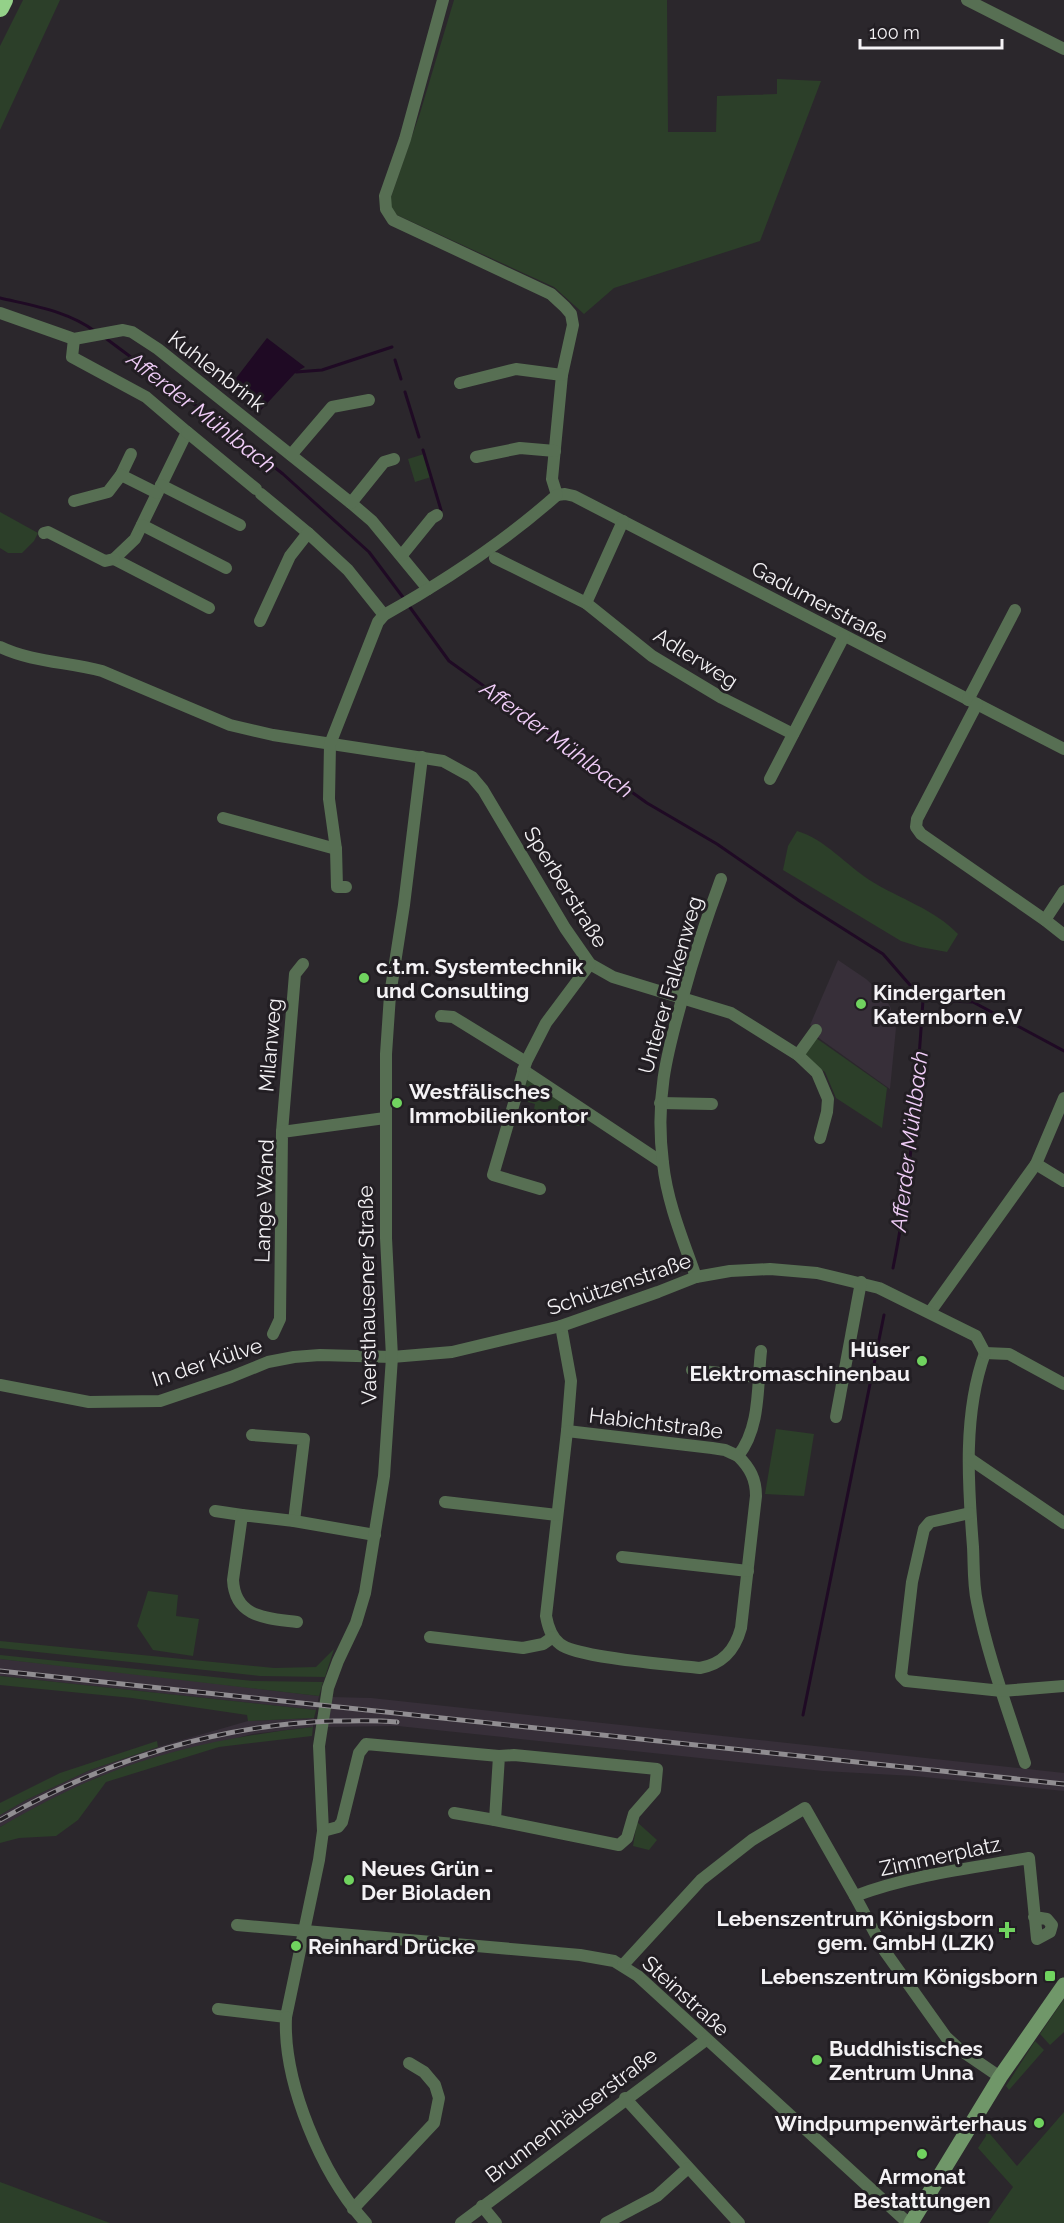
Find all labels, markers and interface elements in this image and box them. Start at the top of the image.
scale bar [860,12,1002,50]
text: 100 m [869,22,920,43]
street label: Kuhlenbrink [163,325,271,417]
water label: Afferder Mühlbach [122,345,282,478]
street label: Gadumerstraße [748,556,892,648]
street label: Adlerweg [649,622,743,694]
water label: Afferder Mühlbach [475,674,638,803]
street label: Sperberstraße [519,822,613,952]
street label: Unterer Falkenweg [633,893,707,1077]
place label: c.t.m. Systemtechnik und Consulting [376,954,584,1003]
marker: c.t.m. Systemtechnik und Consulting [357,971,371,985]
place label: Kindergarten Katernborn e.V [873,980,1023,1029]
street label: Milanweg [253,997,287,1093]
marker: Kindergarten Katernborn e.V [854,997,868,1011]
water label: Afferder Mühlbach [885,1049,933,1234]
place label: Westfälisches Immobilienkontor [409,1079,588,1128]
marker: Westfälisches Immobilienkontor [390,1096,404,1110]
street label: Lange Wand [249,1139,279,1263]
street label: Vaersthausener Straße [353,1185,381,1405]
street label: Schützenstraße [544,1248,694,1320]
street label: In der Külve [149,1332,265,1392]
place label: Hüser Elektromaschinenbau [689,1337,910,1386]
marker: Hüser Elektromaschinenbau [915,1354,929,1368]
street label: Habichtstraße [588,1402,724,1444]
street label: Zimmerplatz [877,1831,1003,1881]
place label: Neues Grün - Der Bioladen [361,1856,493,1905]
marker: Neues Grün - Der Bioladen [342,1873,356,1887]
place label: Lebenszentrum Königsborn gem. GmbH (LZK) [717,1906,994,1955]
marker: Lebenszentrum Königsborn gem. GmbH (LZK) [998,1921,1016,1939]
place label: Reinhard Drücke [308,1934,476,1959]
marker: Reinhard Drücke [289,1939,303,1953]
street label: Steinstraße [637,1950,735,2042]
place label: Lebenszentrum Königsborn [761,1964,1038,1989]
marker: Lebenszentrum Königsborn [1043,1969,1057,1983]
place label: Buddhistisches Zentrum Unna [829,2036,983,2085]
street label: Brunnenhäuserstraße [480,2042,662,2188]
marker: Buddhistisches Zentrum Unna [810,2053,824,2067]
place label: Windpumpenwärterhaus [775,2111,1027,2136]
marker: Windpumpenwärterhaus [1032,2116,1046,2130]
marker: Armonat Bestattungen [915,2147,929,2161]
place label: Armonat Bestattungen [853,2164,991,2213]

